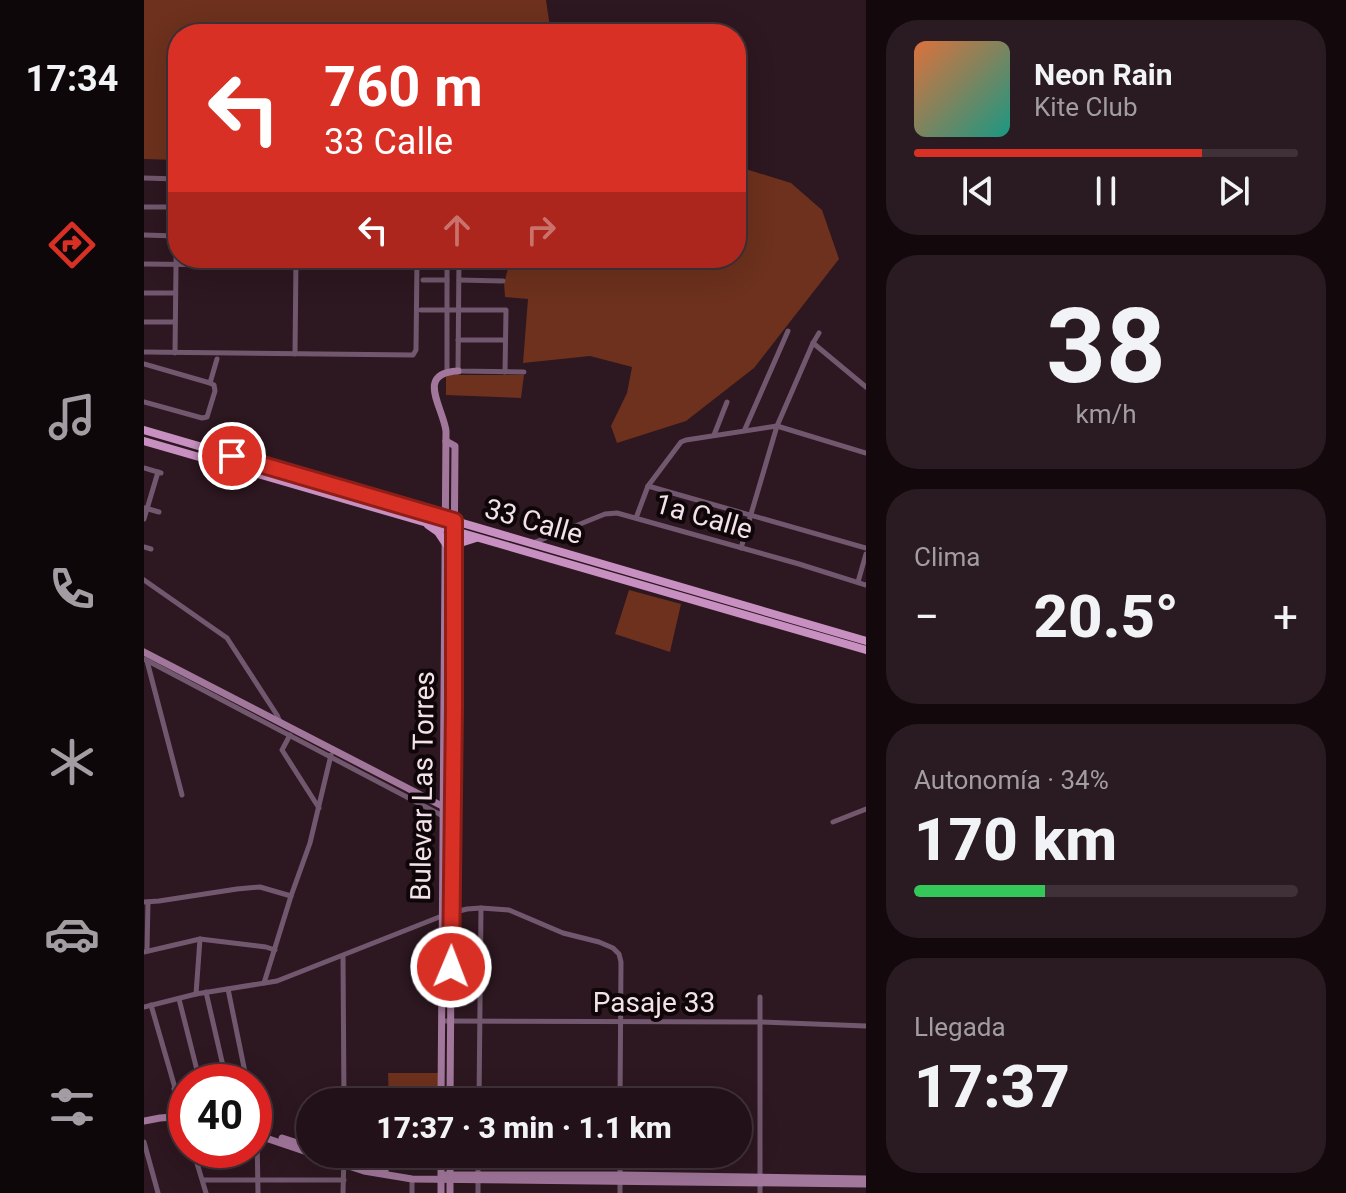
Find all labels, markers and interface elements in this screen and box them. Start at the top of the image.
text: 760 m [324,54,483,120]
icon: left [192,56,296,160]
text: Neon Rain [1034,57,1173,92]
text: 17:34 [26,58,118,100]
text: Kite Club [1034,92,1138,122]
text: 33 Calle [324,121,453,163]
icon: previous [956,169,1000,213]
icon: pause [1084,169,1128,213]
icon: next [1212,169,1256,213]
icon: left [351,208,395,252]
icon: ahead [435,208,479,252]
icon: right [519,208,563,252]
icon: directions [44,217,100,273]
text: 38 [1046,286,1166,407]
icon: music [44,389,100,445]
text: km/h [1075,399,1137,429]
pin [198,422,266,490]
icon: arrive [210,434,254,478]
street label: 1a Calle [651,487,756,546]
street label: 33 Calle [481,492,587,551]
text: Clima [914,542,981,572]
icon: phone [44,561,100,617]
text: 20.5° [1034,581,1179,652]
text: − [914,591,939,643]
text: + [1273,591,1298,643]
street label: Bulevar Las Torres [404,671,441,901]
icon: climate [44,734,100,790]
text: Autonomía · 34% [914,765,1109,795]
text: 170 km [914,804,1117,875]
icon: car [44,906,100,962]
position arrow [409,925,493,1009]
street label: Pasaje 33 [593,986,715,1019]
text: Llegada [914,1012,1006,1042]
text: 17:37 [914,1051,1070,1122]
speed limit sign: 40 [168,1064,272,1168]
icon: filters [44,1079,100,1135]
text: 17:37 · 3 min · 1.1 km [376,1110,672,1145]

